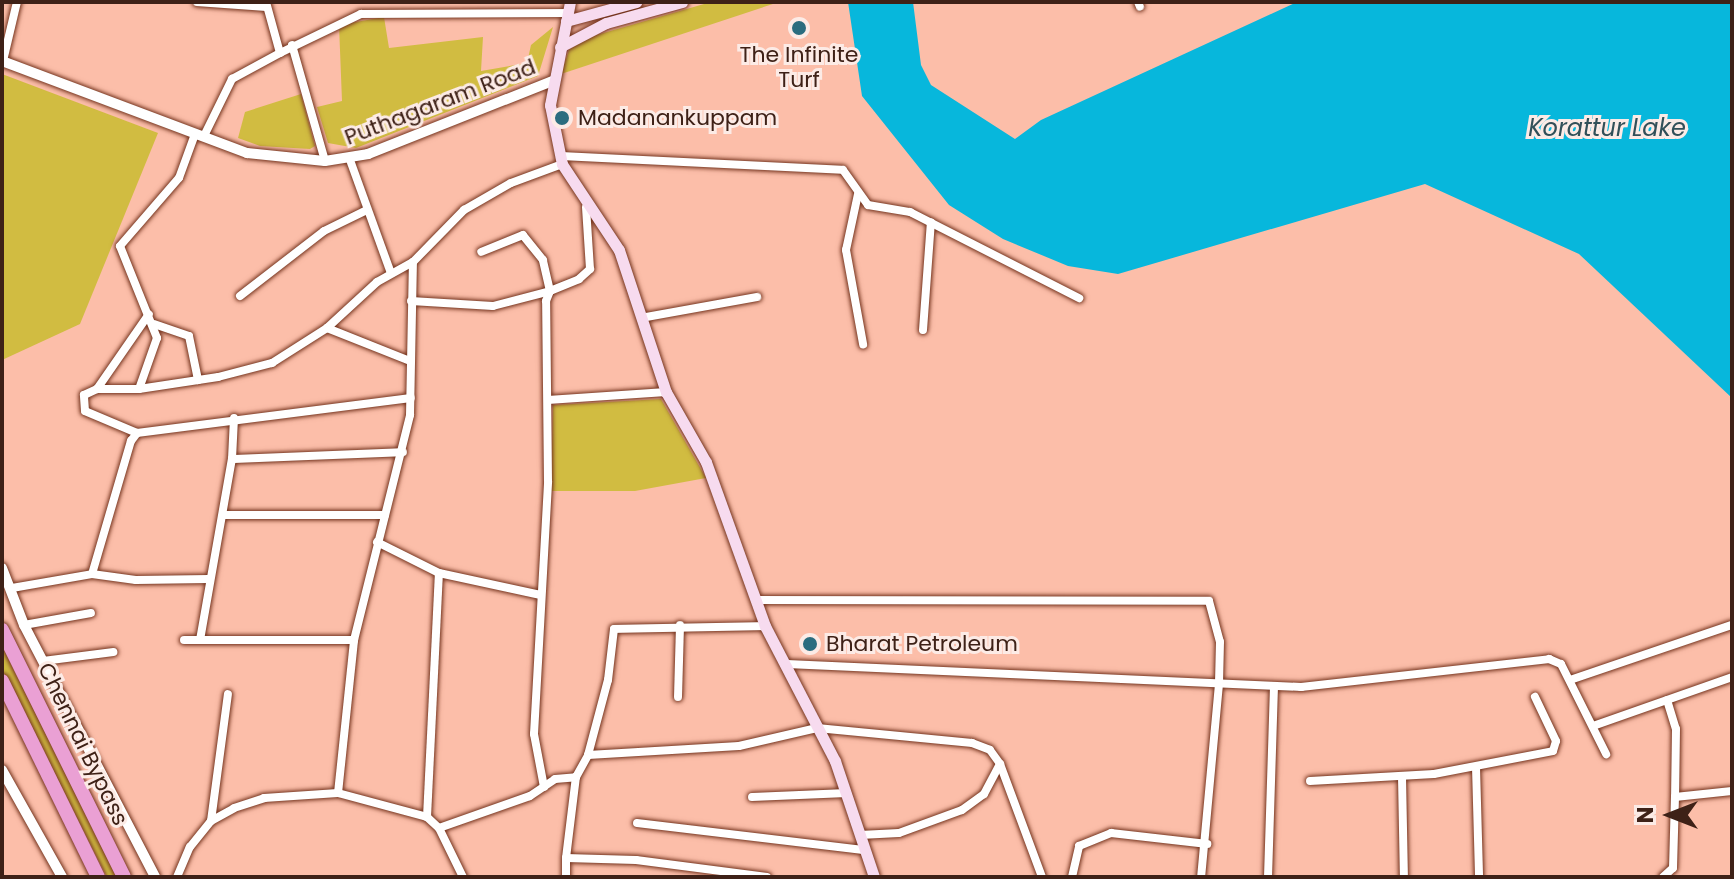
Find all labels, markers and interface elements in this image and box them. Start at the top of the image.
marker: The Infinite Turf [790,19,808,37]
place label: The Infinite Turf [740,41,858,92]
street label: Puthagaram Road [341,53,539,151]
place label: Madanankuppam [578,105,777,131]
marker: Madanankuppam [553,109,571,127]
water label: Korattur Lake [1528,114,1686,142]
place label: Bharat Petroleum [826,631,1018,657]
marker: Bharat Petroleum [801,635,819,653]
street label: Chennai Bypass [32,658,134,830]
north arrow [1630,775,1710,855]
text: N [1630,807,1661,823]

